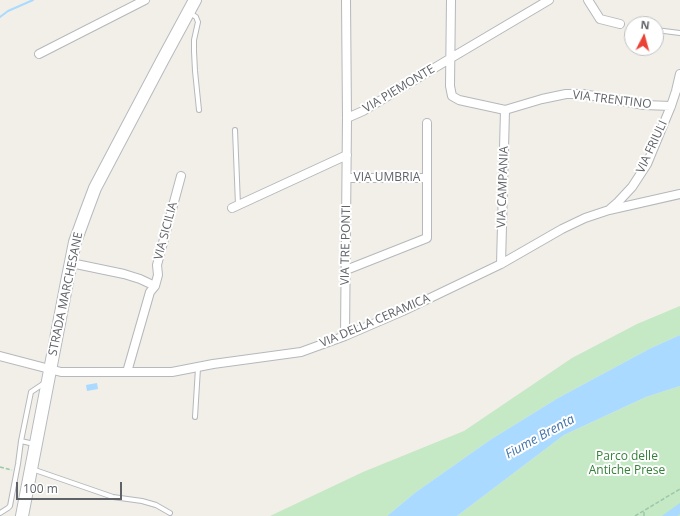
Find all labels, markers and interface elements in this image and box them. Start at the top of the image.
north arrow [624,16,664,56]
text: N [640,17,650,32]
street label: VIA PIEMONTE [361,62,437,116]
street label: VIA TRENTINO [572,88,652,112]
street label: VIA FRIULI [634,118,670,176]
street label: VIA CAMPANIA [494,146,512,228]
street label: VIA UMBRIA [354,171,420,185]
street label: VIA SICILIA [151,201,181,261]
street label: VIA TRE PONTI [338,205,354,285]
street label: STRADA MARCHESANE [46,231,86,357]
street label: VIA DELLA CERAMICA [318,291,432,351]
water label: Fiume Brenta [503,412,577,462]
park label: Parco delle Antiche Prese [589,450,665,478]
scale bar [18,474,124,500]
text: 100 m [23,480,58,497]

